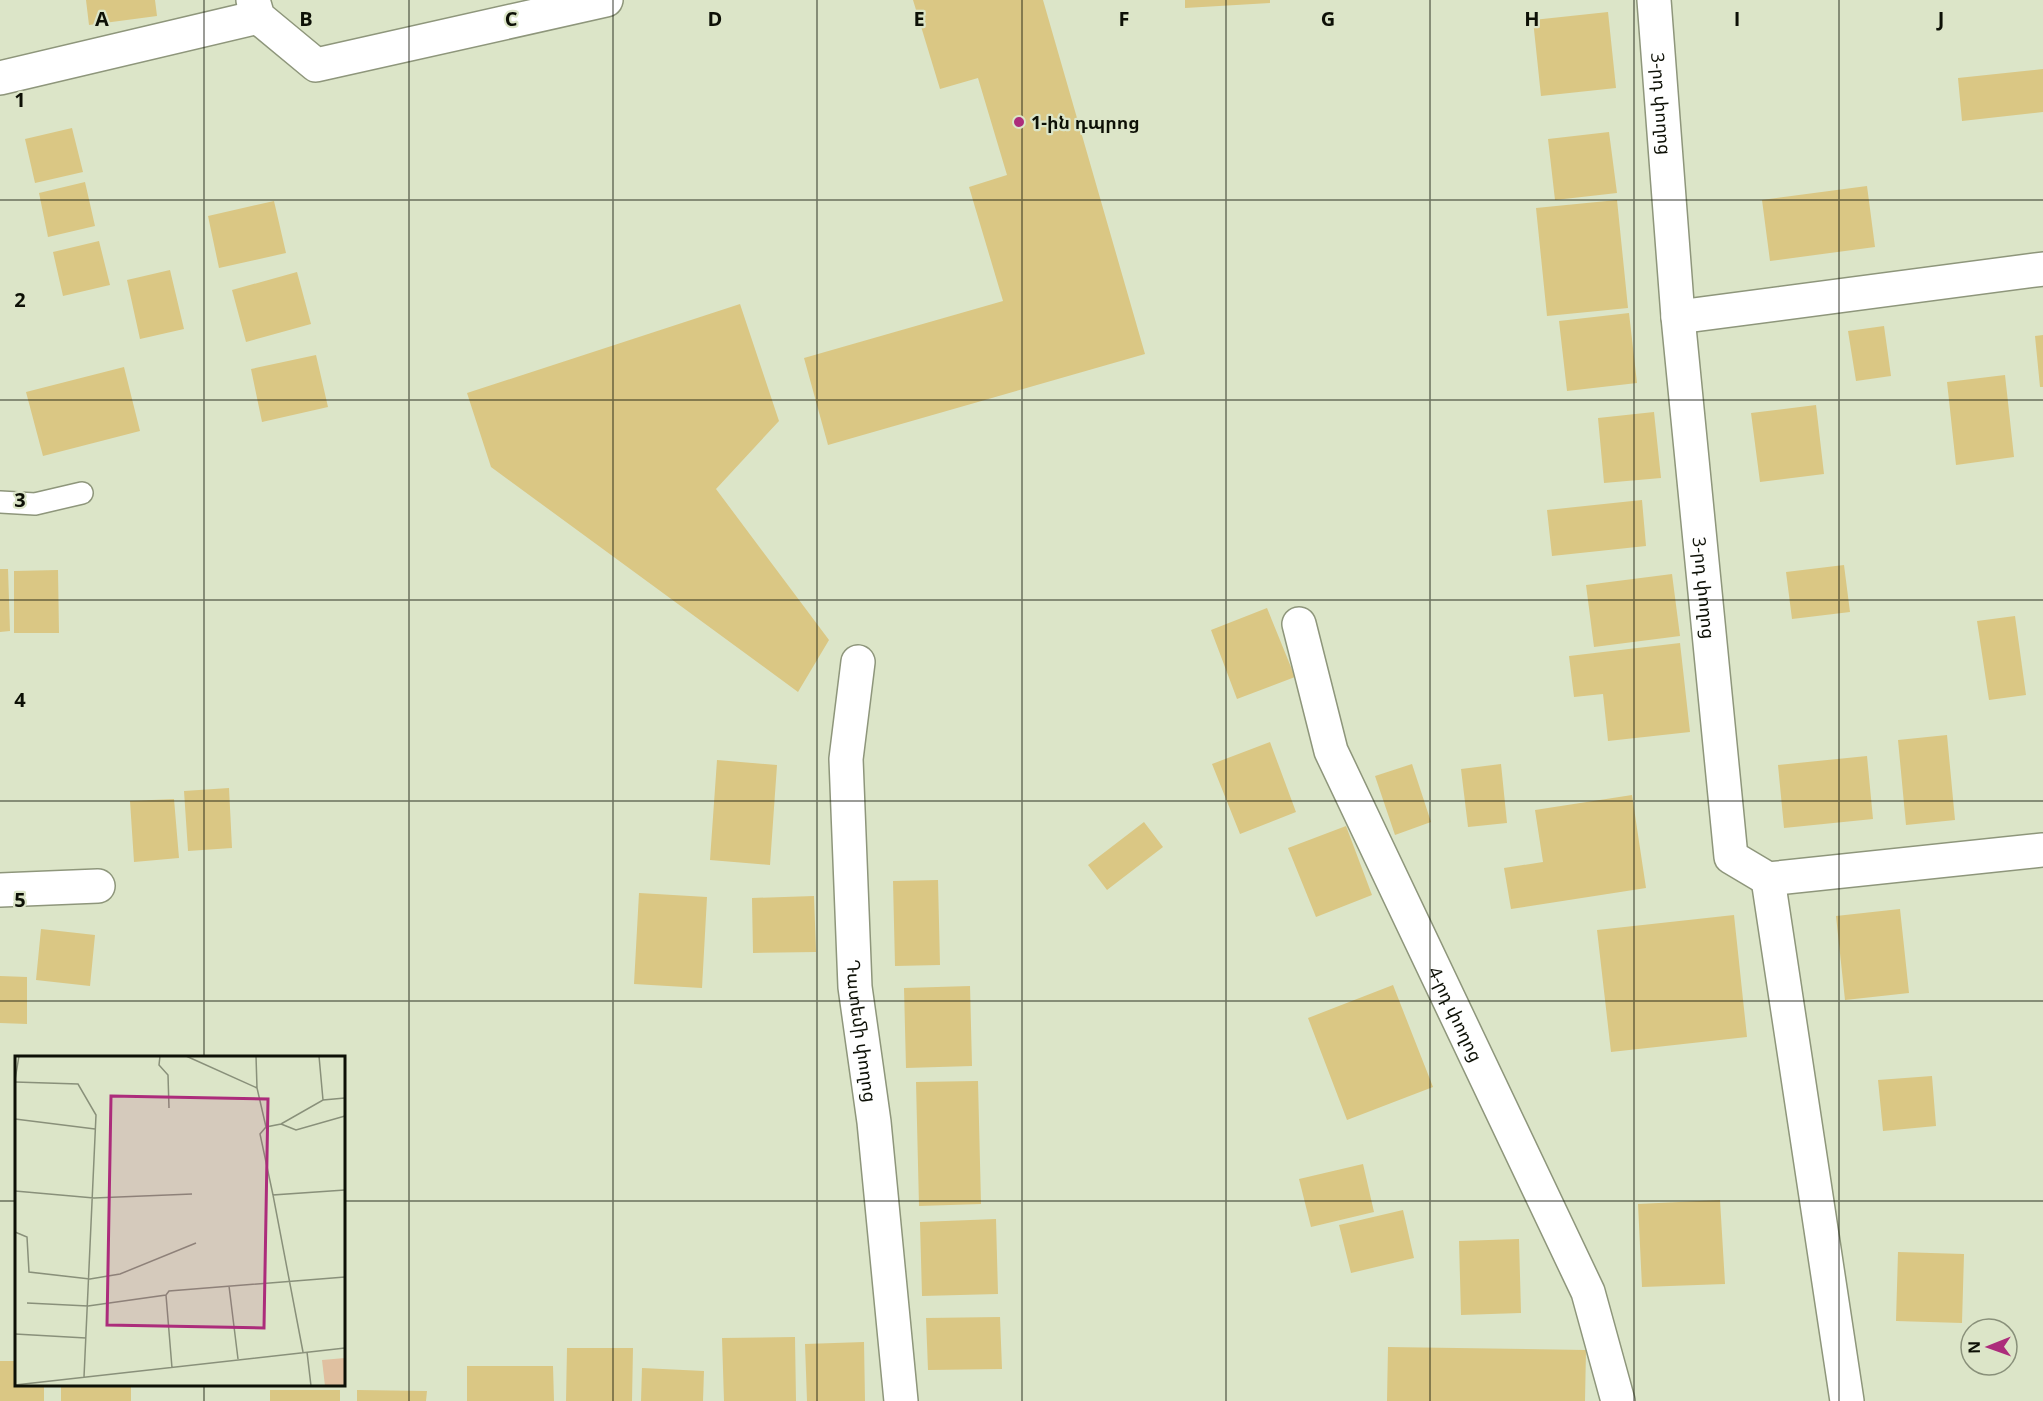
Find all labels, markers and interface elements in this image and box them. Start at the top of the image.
text: A [95,5,109,32]
text: B [299,5,313,32]
text: C [505,5,518,32]
text: D [708,5,722,32]
text: E [913,5,925,32]
text: F [1119,5,1129,32]
text: G [1321,5,1335,32]
text: H [1524,5,1540,32]
text: I [1734,5,1740,32]
text: J [1936,5,1944,32]
street label: 3-րդ փողոց [1646,52,1678,156]
text: 1 [14,86,26,113]
place label: 1-ին դպրոց [1031,110,1140,134]
marker: 1-ին դպրոց [1012,115,1026,129]
text: 2 [14,286,26,313]
text: 3 [14,486,26,513]
street label: 3-րդ փողոց [1688,536,1722,640]
text: 4 [14,686,26,713]
text: 5 [14,886,26,913]
street label: Դատեմի փողոց [842,959,883,1104]
street label: 4-րդ փողոց [1423,962,1489,1065]
inset map [15,1056,345,1386]
north arrow [1959,1317,2019,1377]
text: N [1963,1341,1985,1354]

